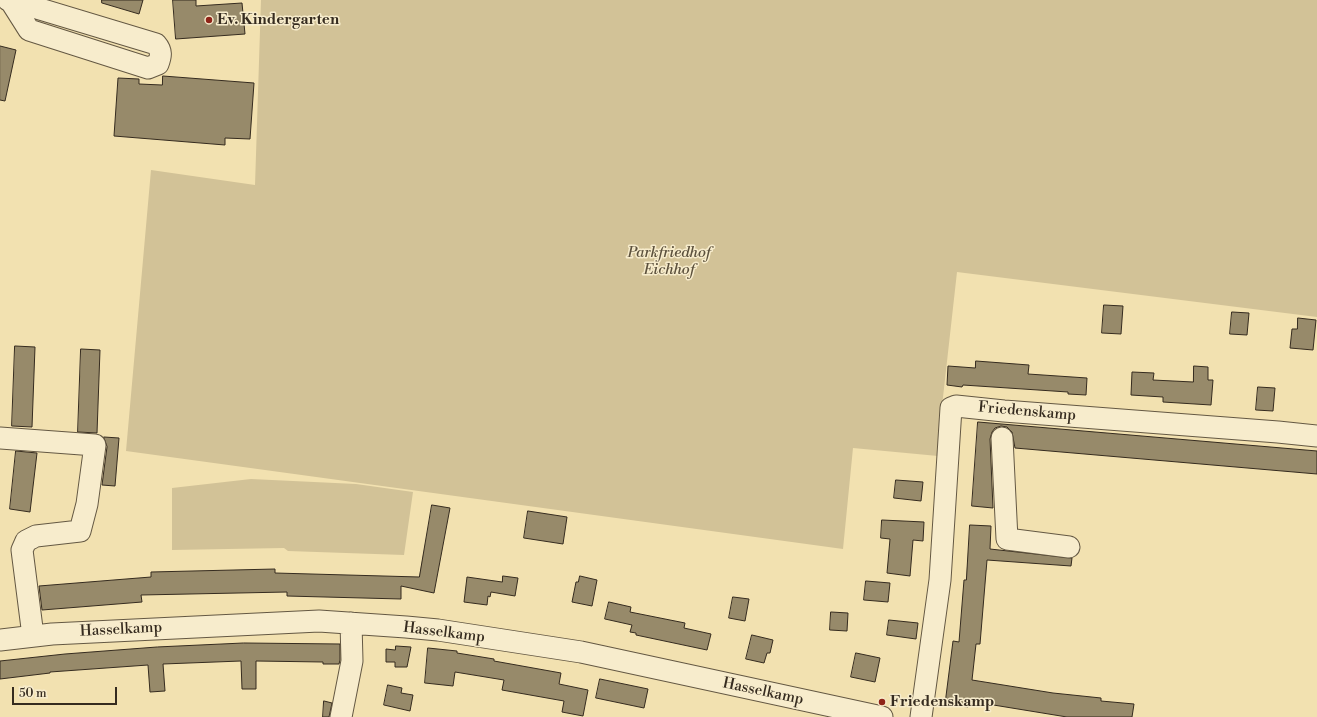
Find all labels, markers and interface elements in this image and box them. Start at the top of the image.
place label: Ev. Kindergarten [217,11,339,29]
marker: Ev. Kindergarten [204,15,214,25]
park label: Parkfriedhof Eichhof [628,244,710,279]
street label: Friedenskamp [977,399,1077,425]
street label: Hasselkamp [79,619,163,641]
street label: Hasselkamp [402,619,486,647]
street label: Hasselkamp [721,675,805,709]
scale bar [14,679,119,705]
text: 50 m [19,686,47,701]
place label: Friedenskamp [890,693,994,711]
marker: Friedenskamp [877,697,887,707]

